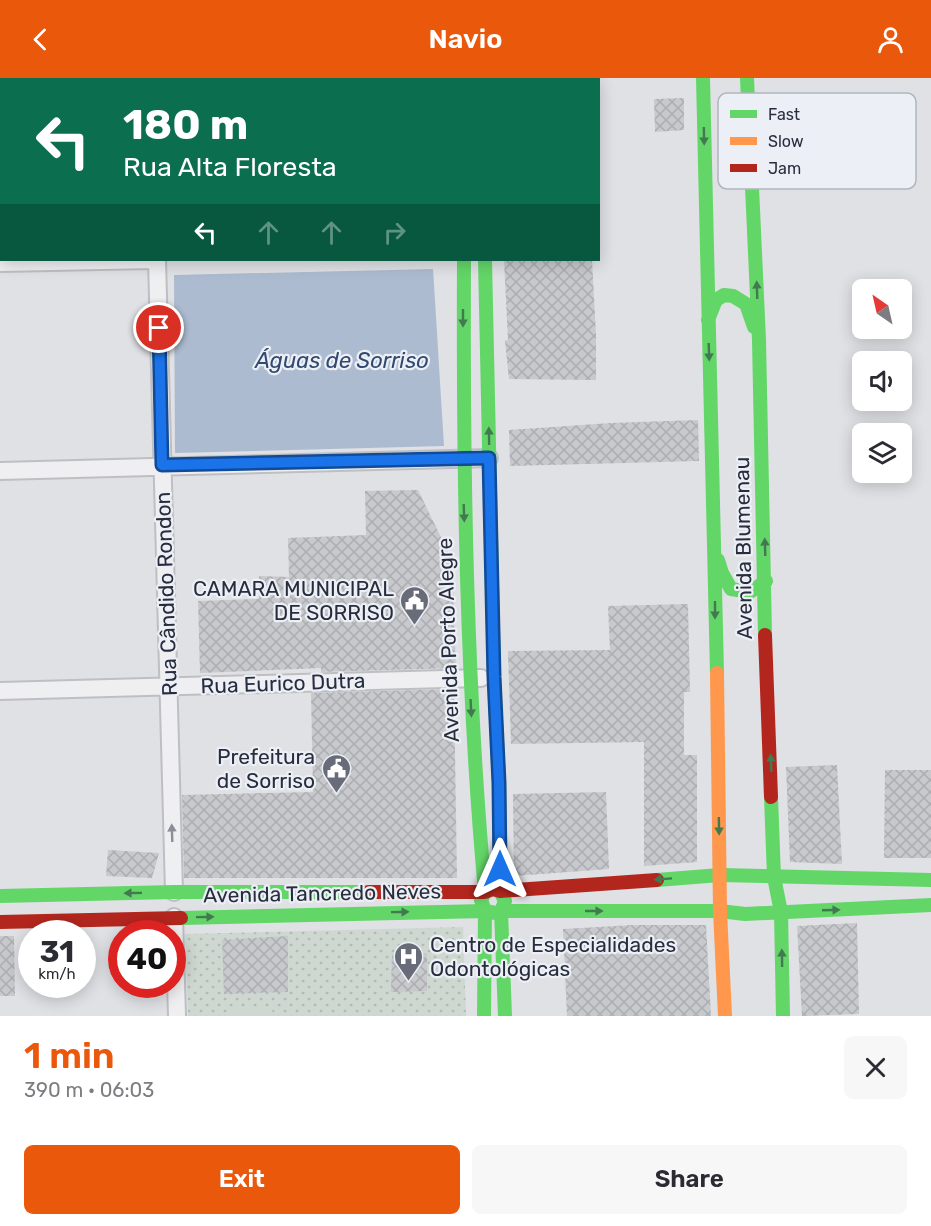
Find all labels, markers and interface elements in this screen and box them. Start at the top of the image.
icon: back [24,23,57,56]
text: Navio [429,23,502,55]
icon: person [874,23,907,56]
legend [718,93,916,189]
text: 180 m [123,100,248,150]
icon: left [24,102,102,180]
text: Fast [768,105,800,124]
one-way arrow [699,127,709,146]
text: Slow [768,132,804,151]
text: Rua Alta Floresta [123,151,337,183]
text: Jam [768,159,801,178]
icon: left [189,216,222,249]
icon: ahead [252,216,285,249]
icon: ahead [315,216,348,249]
icon: right [378,216,411,249]
north arrow [852,279,912,339]
map controls [852,279,912,483]
one-way arrow [753,280,762,299]
pin [133,302,184,353]
one-way arrow [459,308,468,327]
icon: arrive [142,311,175,344]
one-way arrow [704,343,714,362]
water label: Águas de Sorriso [254,347,429,374]
button: sound [852,351,912,411]
button: layers [852,423,912,483]
one-way arrow [484,427,493,446]
street label: Avenida Blumenau [729,456,757,640]
street label: Rua Cândido Rondon [150,491,182,697]
one-way arrow [460,503,469,522]
street label: Avenida Porto Alegre [432,537,464,743]
one-way arrow [760,538,770,557]
place label: CAMARA MUNICIPAL DE SORRISO [193,576,394,625]
public building icon: CAMARA MUNICIPAL DE SORRISO [399,584,431,626]
one-way arrow [710,601,720,620]
street label: Rua Eurico Dutra [200,668,366,698]
one-way arrow [467,698,476,717]
place label: Prefeitura de Sorriso [217,744,315,793]
public building icon: Prefeitura de Sorriso [320,752,352,794]
one-way arrow [766,754,776,773]
one-way arrow [714,817,724,836]
one-way arrow [168,824,177,843]
position arrow [468,837,532,901]
one-way arrow [653,874,672,884]
street label: Avenida Tancredo Neves [203,878,441,908]
one-way arrow [124,888,143,898]
one-way arrow [821,905,840,914]
one-way arrow [585,906,604,916]
one-way arrow [391,908,410,917]
one-way arrow [196,912,215,922]
speed limit sign: 40 [108,920,186,998]
place label: Centro de Especialidades Odontológicas [430,932,676,981]
text: 31 [40,934,74,970]
hospital icon: Centro de Especialidades Odontológicas [393,940,425,982]
one-way arrow [777,948,787,967]
text: km/h [38,965,76,983]
text: 1 min [24,1034,115,1077]
button: close [844,1036,907,1099]
text: 390 m · 06:03 [24,1078,154,1102]
button: Exit [24,1145,460,1214]
button: Share [472,1145,907,1214]

